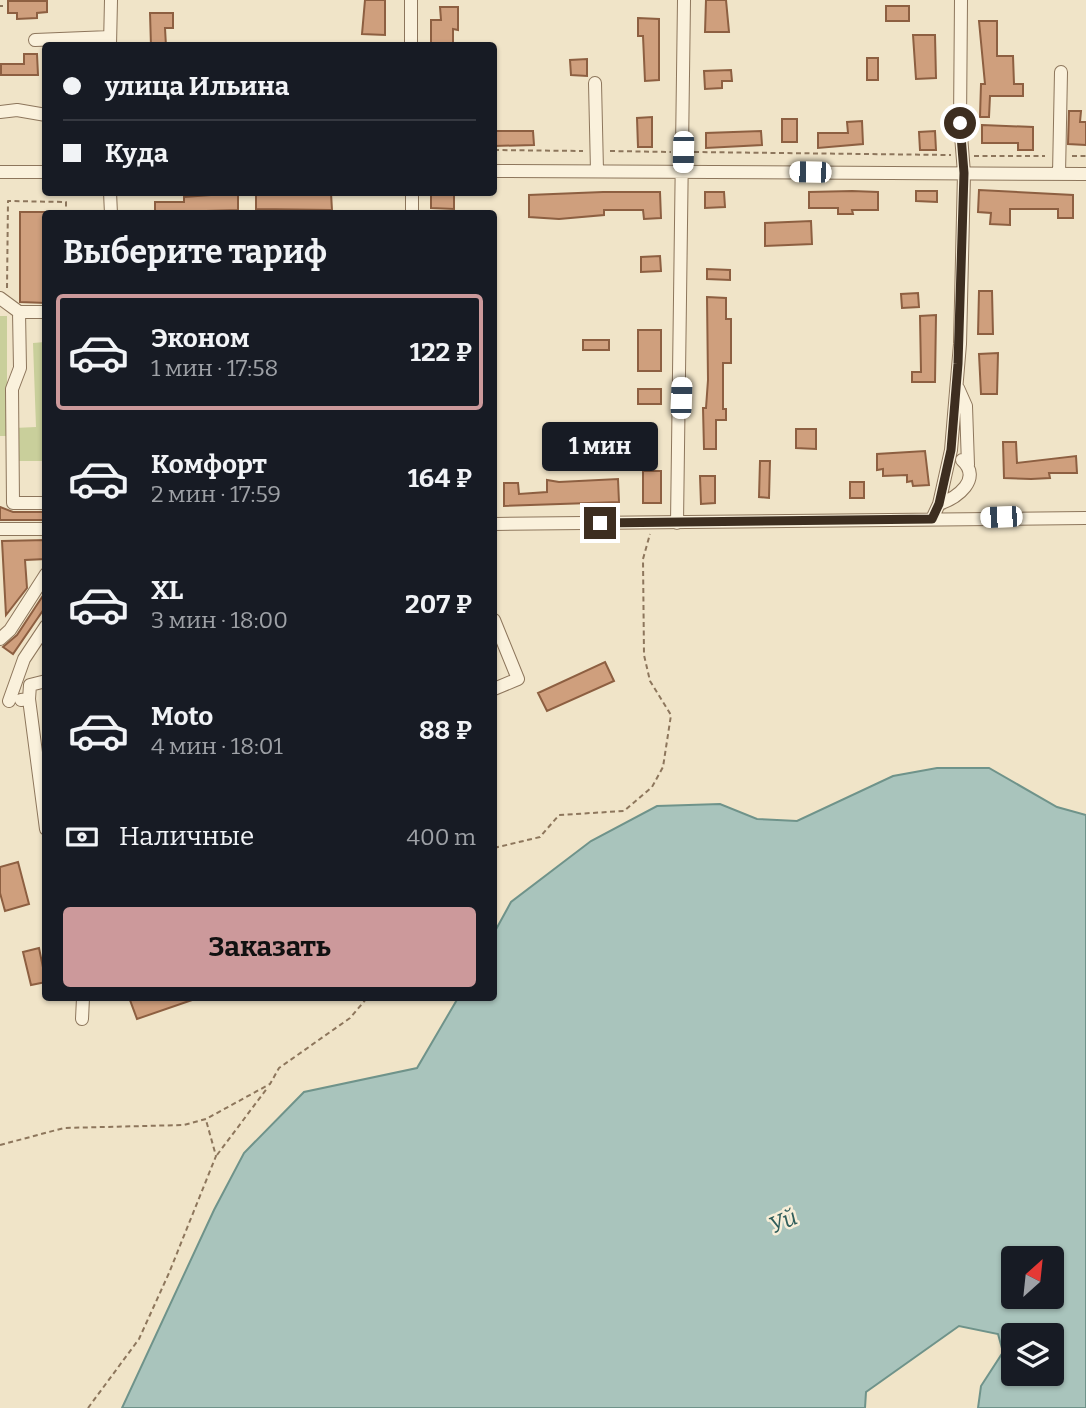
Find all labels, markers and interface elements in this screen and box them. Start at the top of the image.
text: улица Ильина [105,71,289,102]
route start [944,107,976,139]
car [673,131,694,173]
text: Куда [105,138,168,169]
car [789,161,832,183]
text: Выберите тариф [63,233,327,271]
icon: car [67,321,130,384]
text: Эконом [151,323,250,354]
text: 122 ₽ [410,337,472,368]
text: 1 мин · 17:58 [151,354,278,382]
car [670,377,693,419]
callout: 1 мин [542,421,658,470]
text: 1 мин [569,432,631,460]
icon: car [67,447,130,510]
text: Комфорт [151,449,267,480]
text: 164 ₽ [408,463,472,494]
text: 2 мин · 17:59 [151,480,281,508]
car [980,506,1023,528]
route end [584,507,616,539]
icon: car [67,573,130,636]
text: XL [151,575,183,606]
text: 207 ₽ [405,589,472,620]
text: 3 мин · 18:00 [151,606,288,634]
icon: car [67,699,130,762]
text: Moto [151,701,213,732]
text: 88 ₽ [419,715,472,746]
text: 4 мин · 18:01 [151,732,283,760]
icon: cash [63,818,101,856]
text: Наличные [119,821,254,852]
text: 400 m [407,823,476,851]
button: Заказать [63,907,476,987]
water label: Уй [765,1203,801,1239]
north arrow [1001,1246,1064,1309]
map controls [1001,1246,1064,1386]
button: layers [1001,1323,1064,1386]

